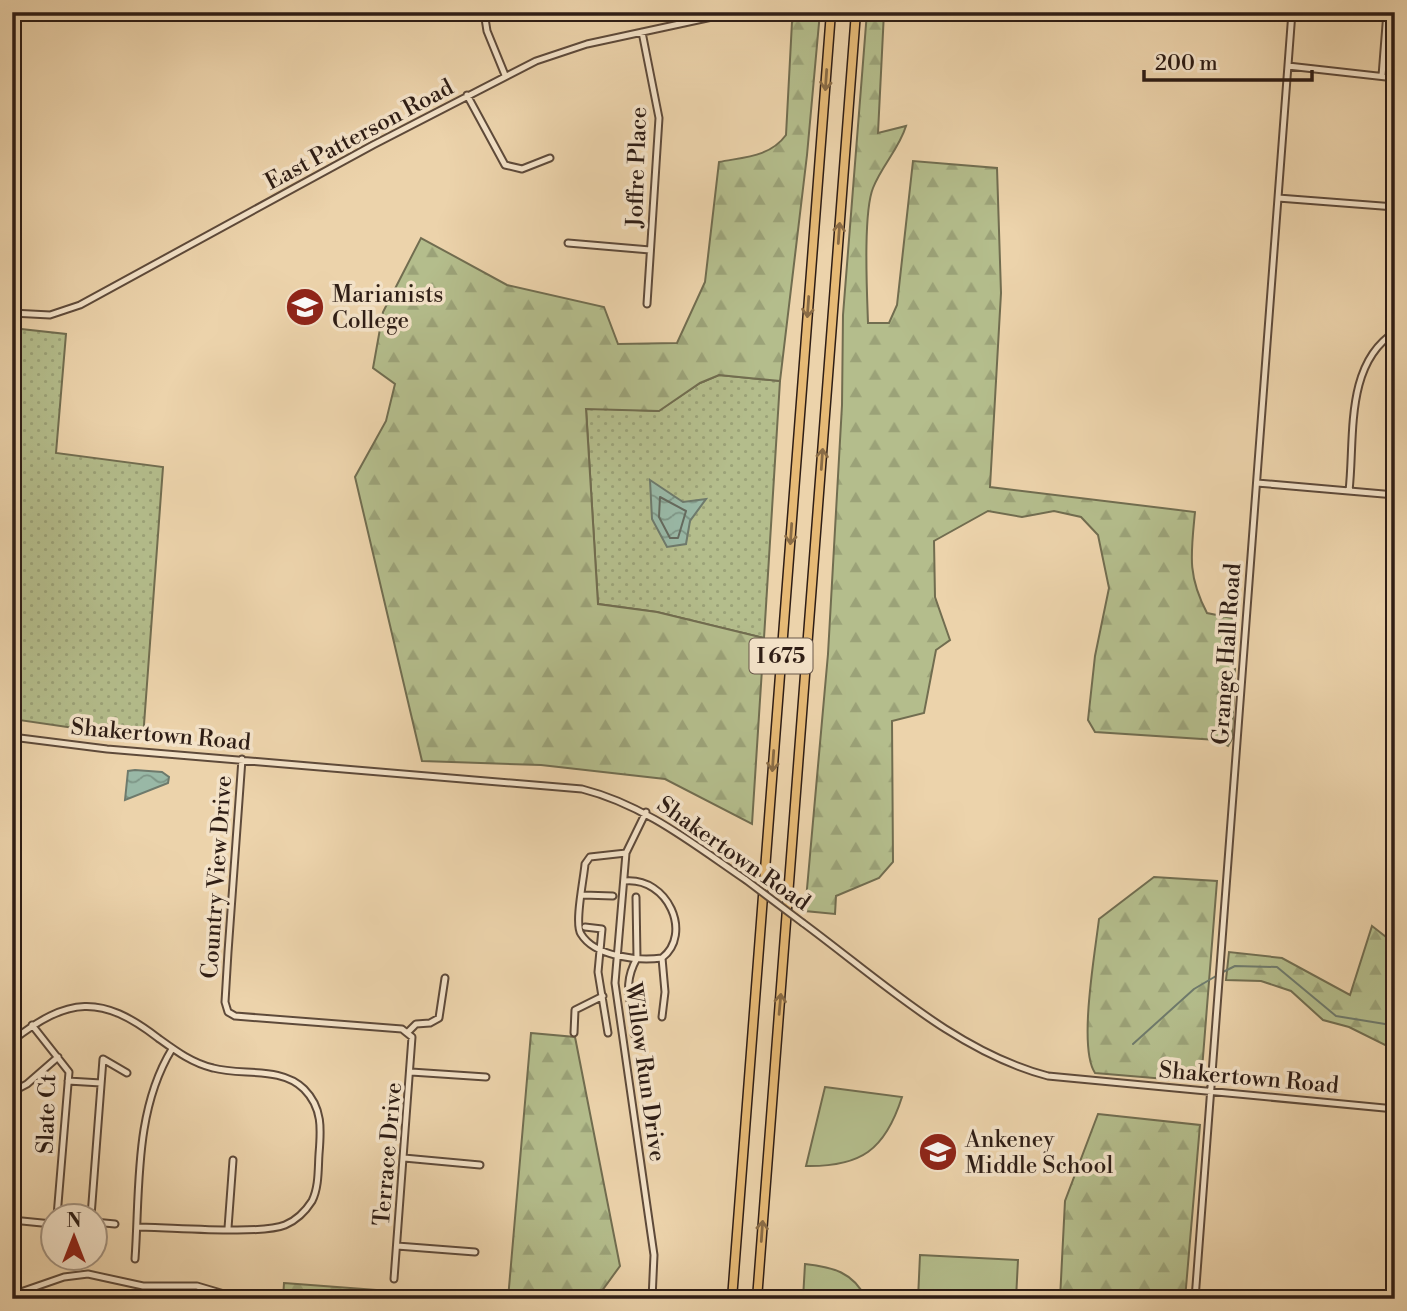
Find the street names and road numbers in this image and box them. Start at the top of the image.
street label: East Patterson Road [261,73,458,196]
street label: Joffre Place [621,106,653,229]
street label: Grange Hall Road [1207,562,1247,746]
road number: I 675 [750,638,812,674]
street label: Shakertown Road [70,713,252,757]
street label: Country View Drive [196,774,238,980]
street label: Shakertown Road [651,791,815,917]
street label: Willow Run Drive [618,980,671,1163]
street label: Shakertown Road [1158,1056,1340,1100]
street label: Slate Ct [32,1074,62,1154]
street label: Terrace Drive [368,1081,408,1227]

